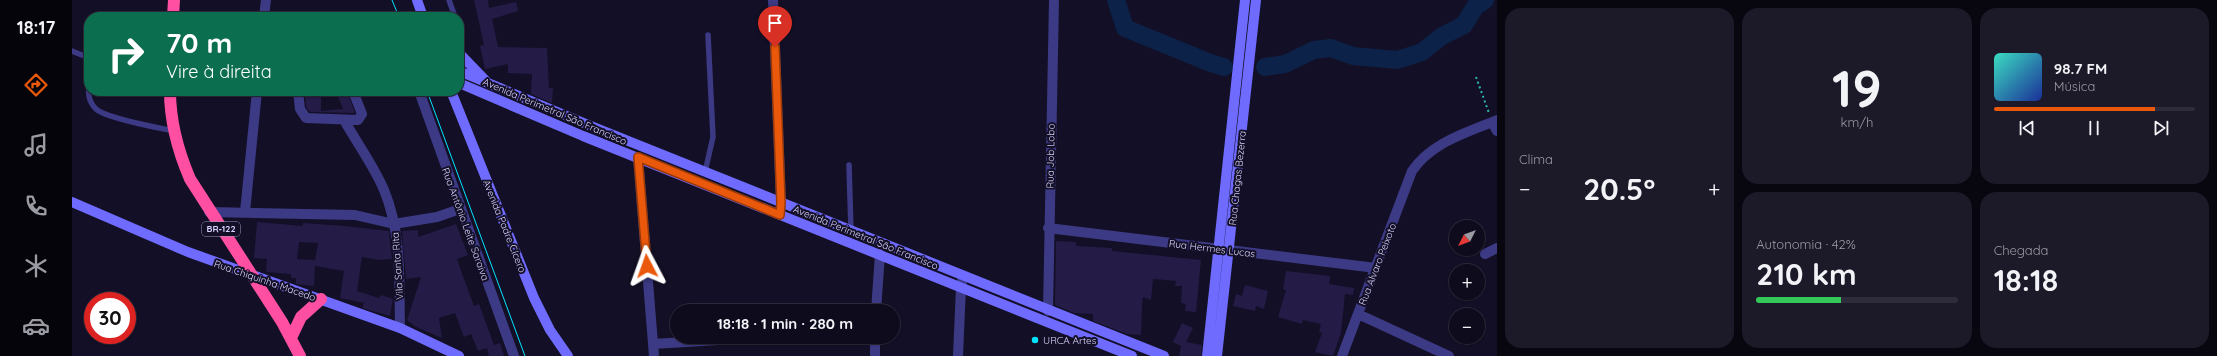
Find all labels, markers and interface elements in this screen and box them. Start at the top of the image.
pin [758,6,792,47]
icon: arrive [764,12,786,34]
text: 18:17 [17,16,55,39]
text: 70 m [166,25,232,60]
icon: right [100,28,152,80]
text: 19 [1832,55,1882,120]
text: 98.7 FM [2054,59,2107,78]
text: Vire à direita [166,60,272,83]
icon: directions [22,71,50,99]
street label: Avenida Perimetral São Francisco [481,75,629,148]
text: Música [2054,78,2095,94]
text: km/h [1841,114,1873,130]
icon: previous [2016,117,2038,139]
icon: pause [2083,117,2105,139]
icon: next [2150,117,2172,139]
street label: Rua Job Lobo [1043,123,1058,189]
street label: Rua Chagas Bezerra [1226,130,1249,226]
icon: music [22,131,50,159]
text: Clima [1519,151,1553,167]
street label: Rua Antônio Leite Saraiva [439,166,492,282]
text: 20.5° [1583,170,1655,208]
text: − [1519,175,1530,203]
text: + [1708,175,1720,203]
street label: Avenida Padre Cícero [480,178,529,275]
icon: phone [22,192,50,220]
street label: Avenida Perimetral São Francisco [791,202,940,273]
north arrow [1449,220,1485,256]
map controls [1449,220,1485,344]
street label: Rua Alvaro Peixoto [1356,221,1399,307]
road number: BR-122 [202,222,240,236]
street label: Vila Santa Rita [389,232,406,300]
text: Autonomia · 42% [1756,236,1856,252]
street label: Rua Hermes Lucas [1168,237,1256,260]
text: Chegada [1994,242,2049,258]
position arrow [626,245,668,287]
icon: climate [22,252,50,280]
text: 210 km [1756,255,1857,293]
street label: Rua Chiquinha Macedo [212,257,317,304]
text: 18:18 [1994,261,2058,299]
button: + [1449,264,1485,300]
speed limit sign: 30 [84,292,136,344]
button: − [1449,308,1485,344]
icon: car [22,312,50,340]
text: 18:18 · 1 min · 280 m [717,314,853,333]
place label: URCA Artes [1043,334,1097,347]
marker: URCA Artes [1030,335,1040,345]

